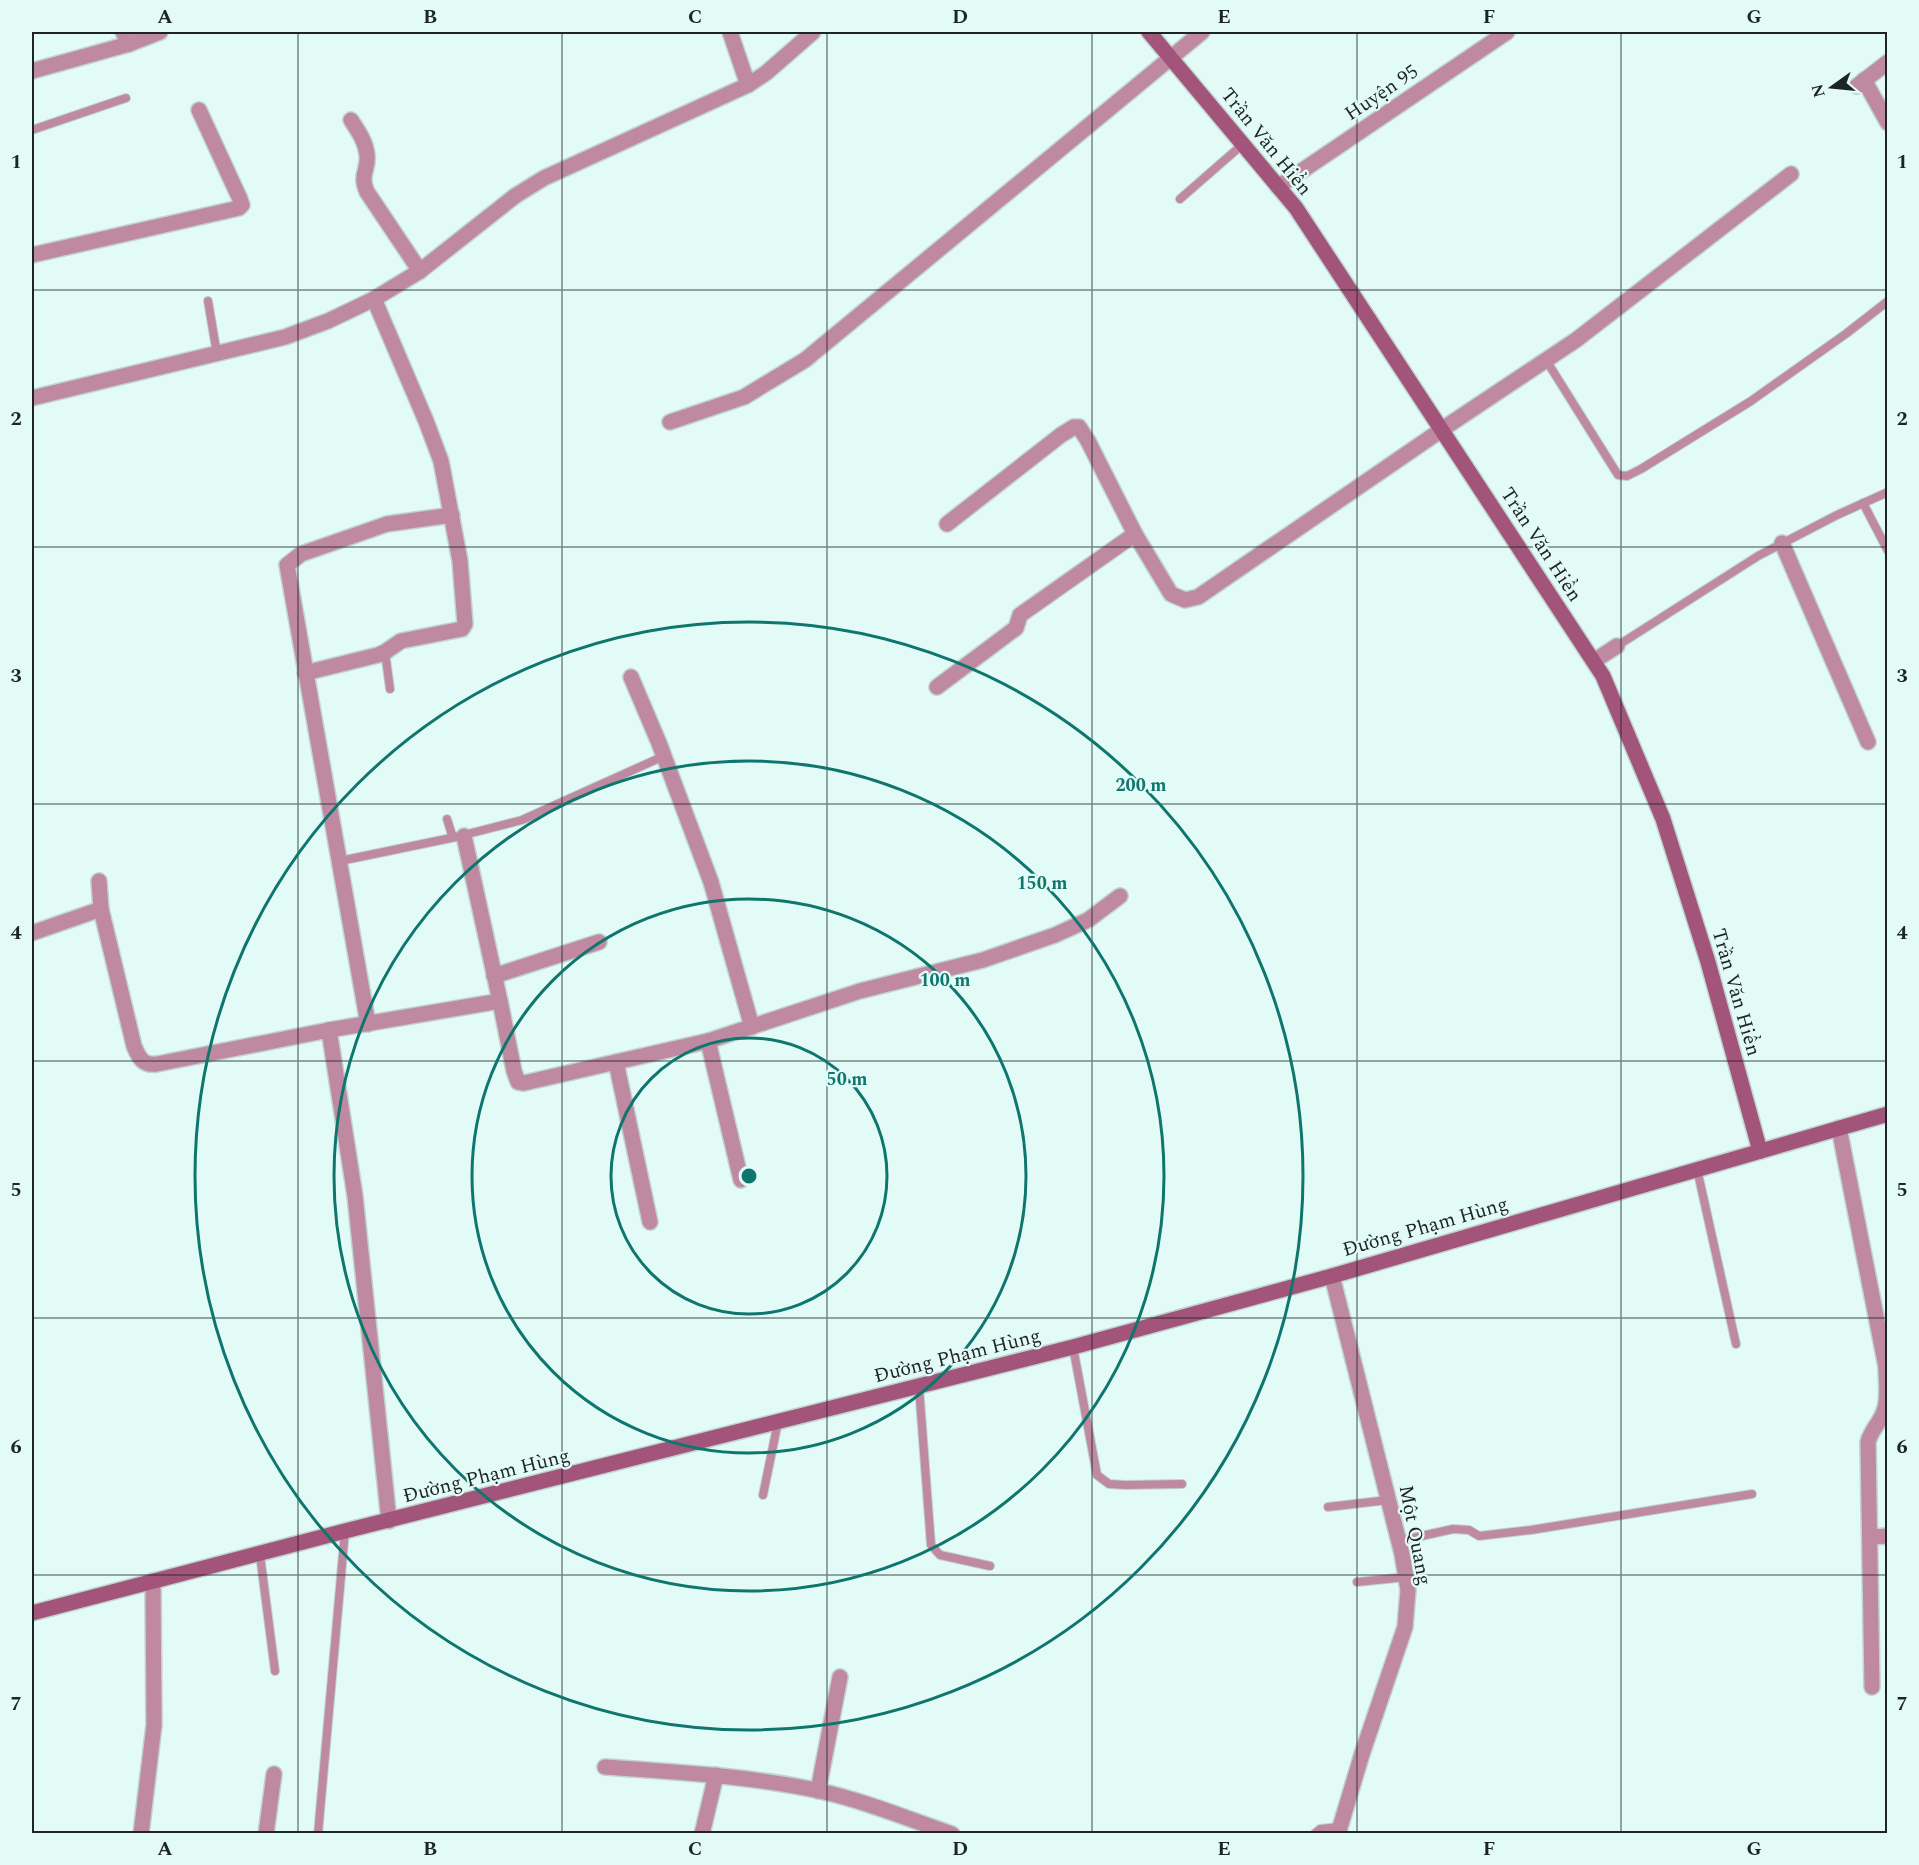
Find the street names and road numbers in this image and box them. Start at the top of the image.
street label: Huyện 95 [1339,57,1424,129]
street label: Trần Văn Hiển [1213,81,1319,202]
street label: Trần Văn Hiển [1493,481,1590,608]
street label: Trần Văn Hiển [1704,925,1769,1060]
street label: Đường Phạm Hùng [1339,1189,1512,1265]
street label: Đường Phạm Hùng [871,1321,1044,1391]
street label: Đường Phạm Hùng [400,1441,573,1511]
street label: Một Quang [1391,1482,1439,1588]

